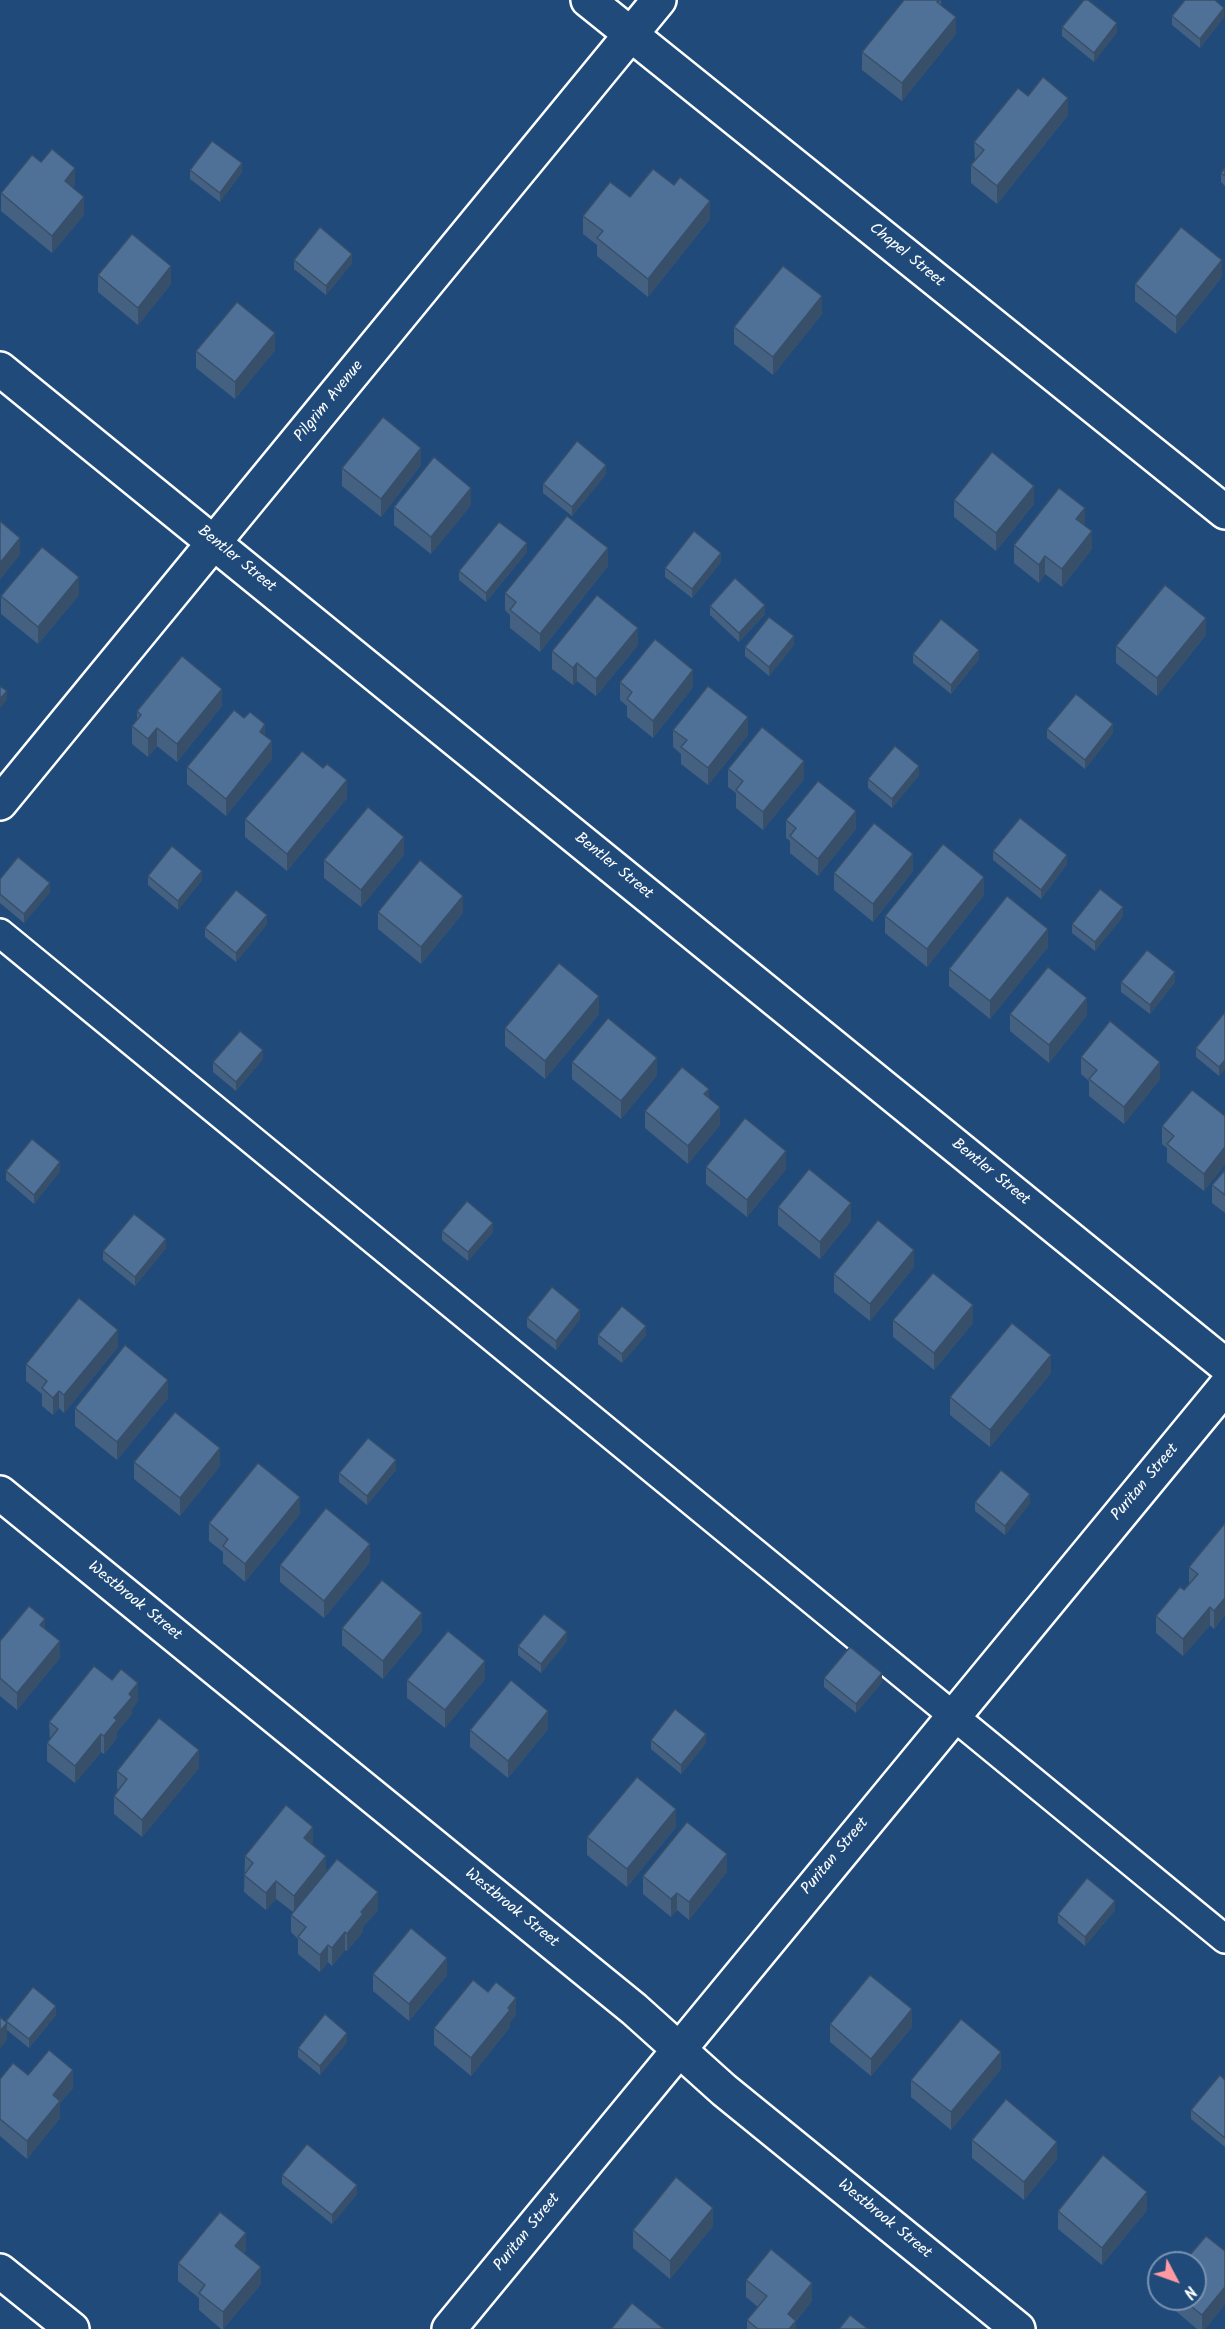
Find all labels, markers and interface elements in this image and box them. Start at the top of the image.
street label: Chapel Street [864,220,948,292]
street label: Pilgrim Avenue [291,357,369,447]
street label: Bentler Street [193,522,279,598]
street label: Bentler Street [570,829,656,905]
street label: Bentler Street [947,1135,1033,1211]
street label: Puritan Street [1108,1441,1184,1525]
street label: Westbrook Street [83,1558,185,1646]
street label: Puritan Street [798,1815,874,1899]
street label: Westbrook Street [460,1865,562,1953]
street label: Westbrook Street [833,2176,935,2264]
street label: Puritan Street [491,2190,565,2276]
north arrow [1147,2251,1207,2311]
text: N [1177,2280,1202,2304]

